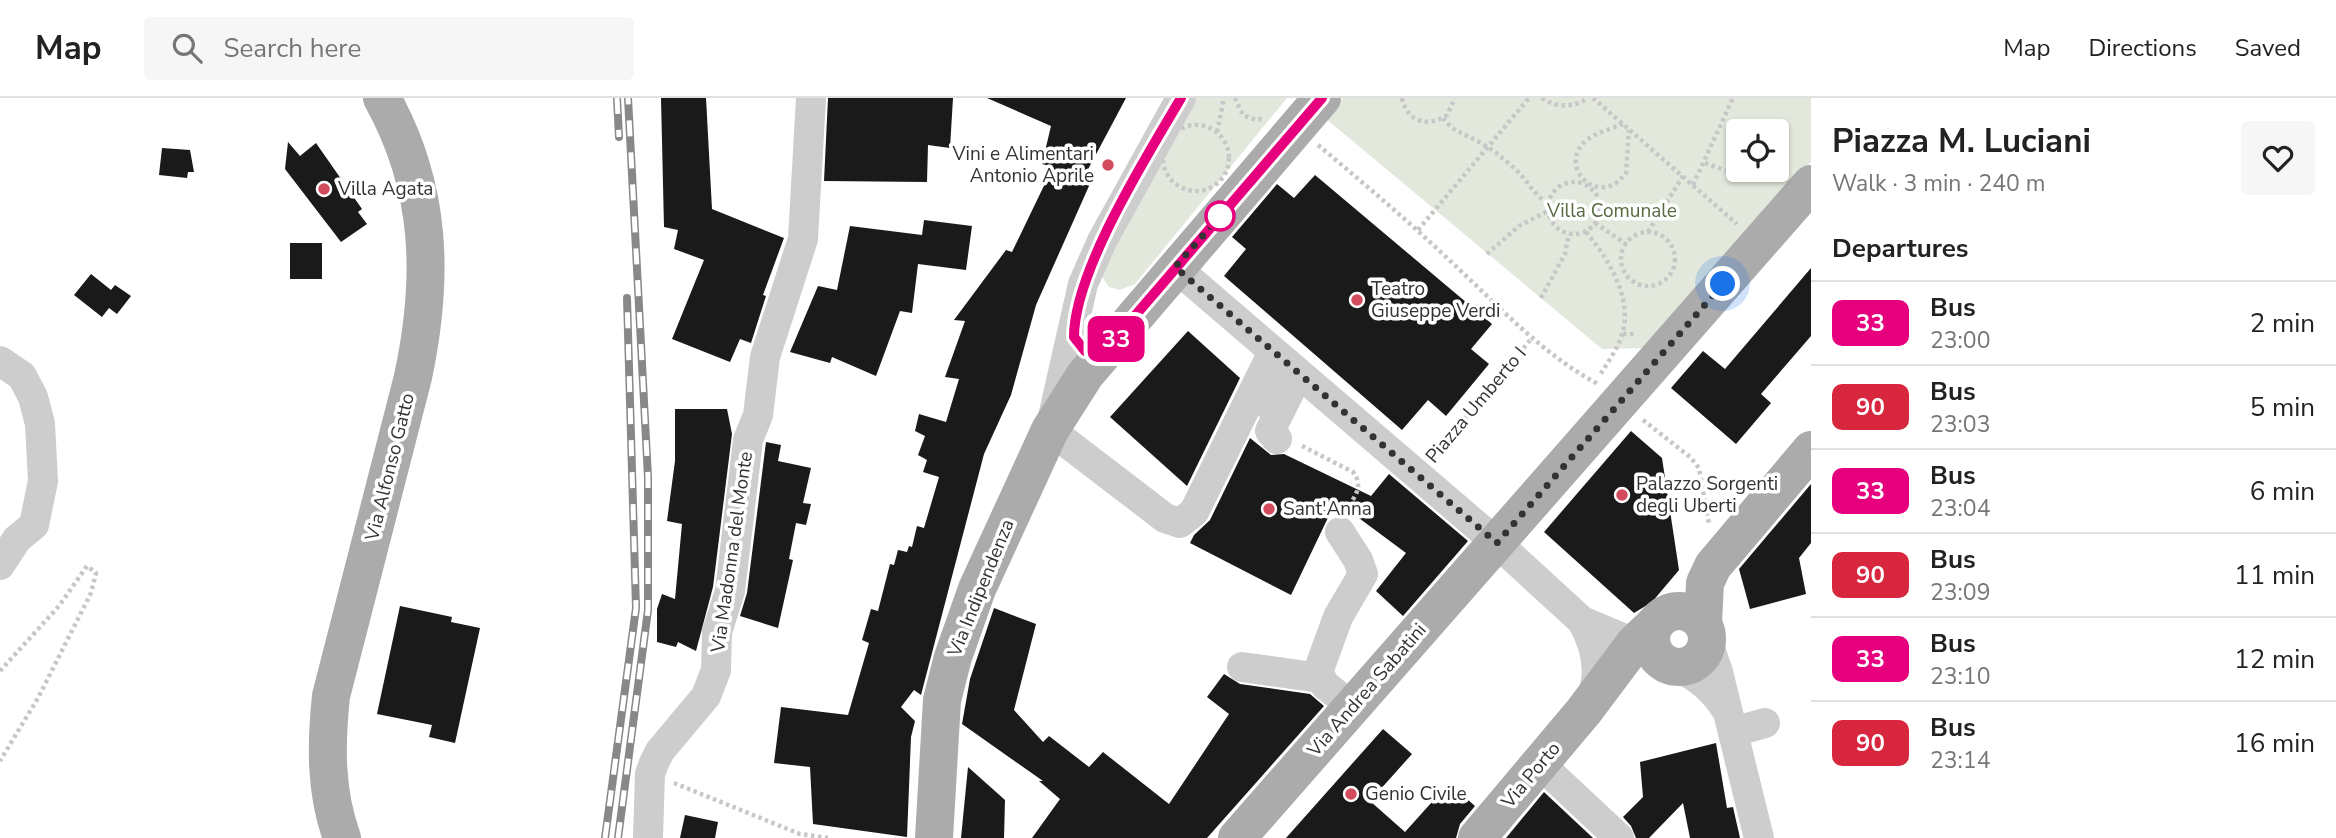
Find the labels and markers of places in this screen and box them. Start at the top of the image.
place label: Vini e Alimentari Antonio Aprile [951,141,1094,189]
marker: Vini e Alimentari Antonio Aprile [1100,157,1116,173]
place label: Villa Agata [337,176,433,202]
marker: Villa Agata [316,181,332,197]
unlabelled marker [1205,201,1235,231]
place label: Teatro Giuseppe Verdi [1371,276,1501,324]
marker: Teatro Giuseppe Verdi [1349,292,1365,308]
place label: Palazzo Sorgenti degli Uberti [1636,471,1778,519]
marker: Palazzo Sorgenti degli Uberti [1614,487,1630,503]
place label: Sant'Anna [1283,496,1372,522]
marker: Sant'Anna [1261,501,1277,517]
place label: Genio Civile [1365,781,1467,807]
marker: Genio Civile [1343,786,1359,802]

